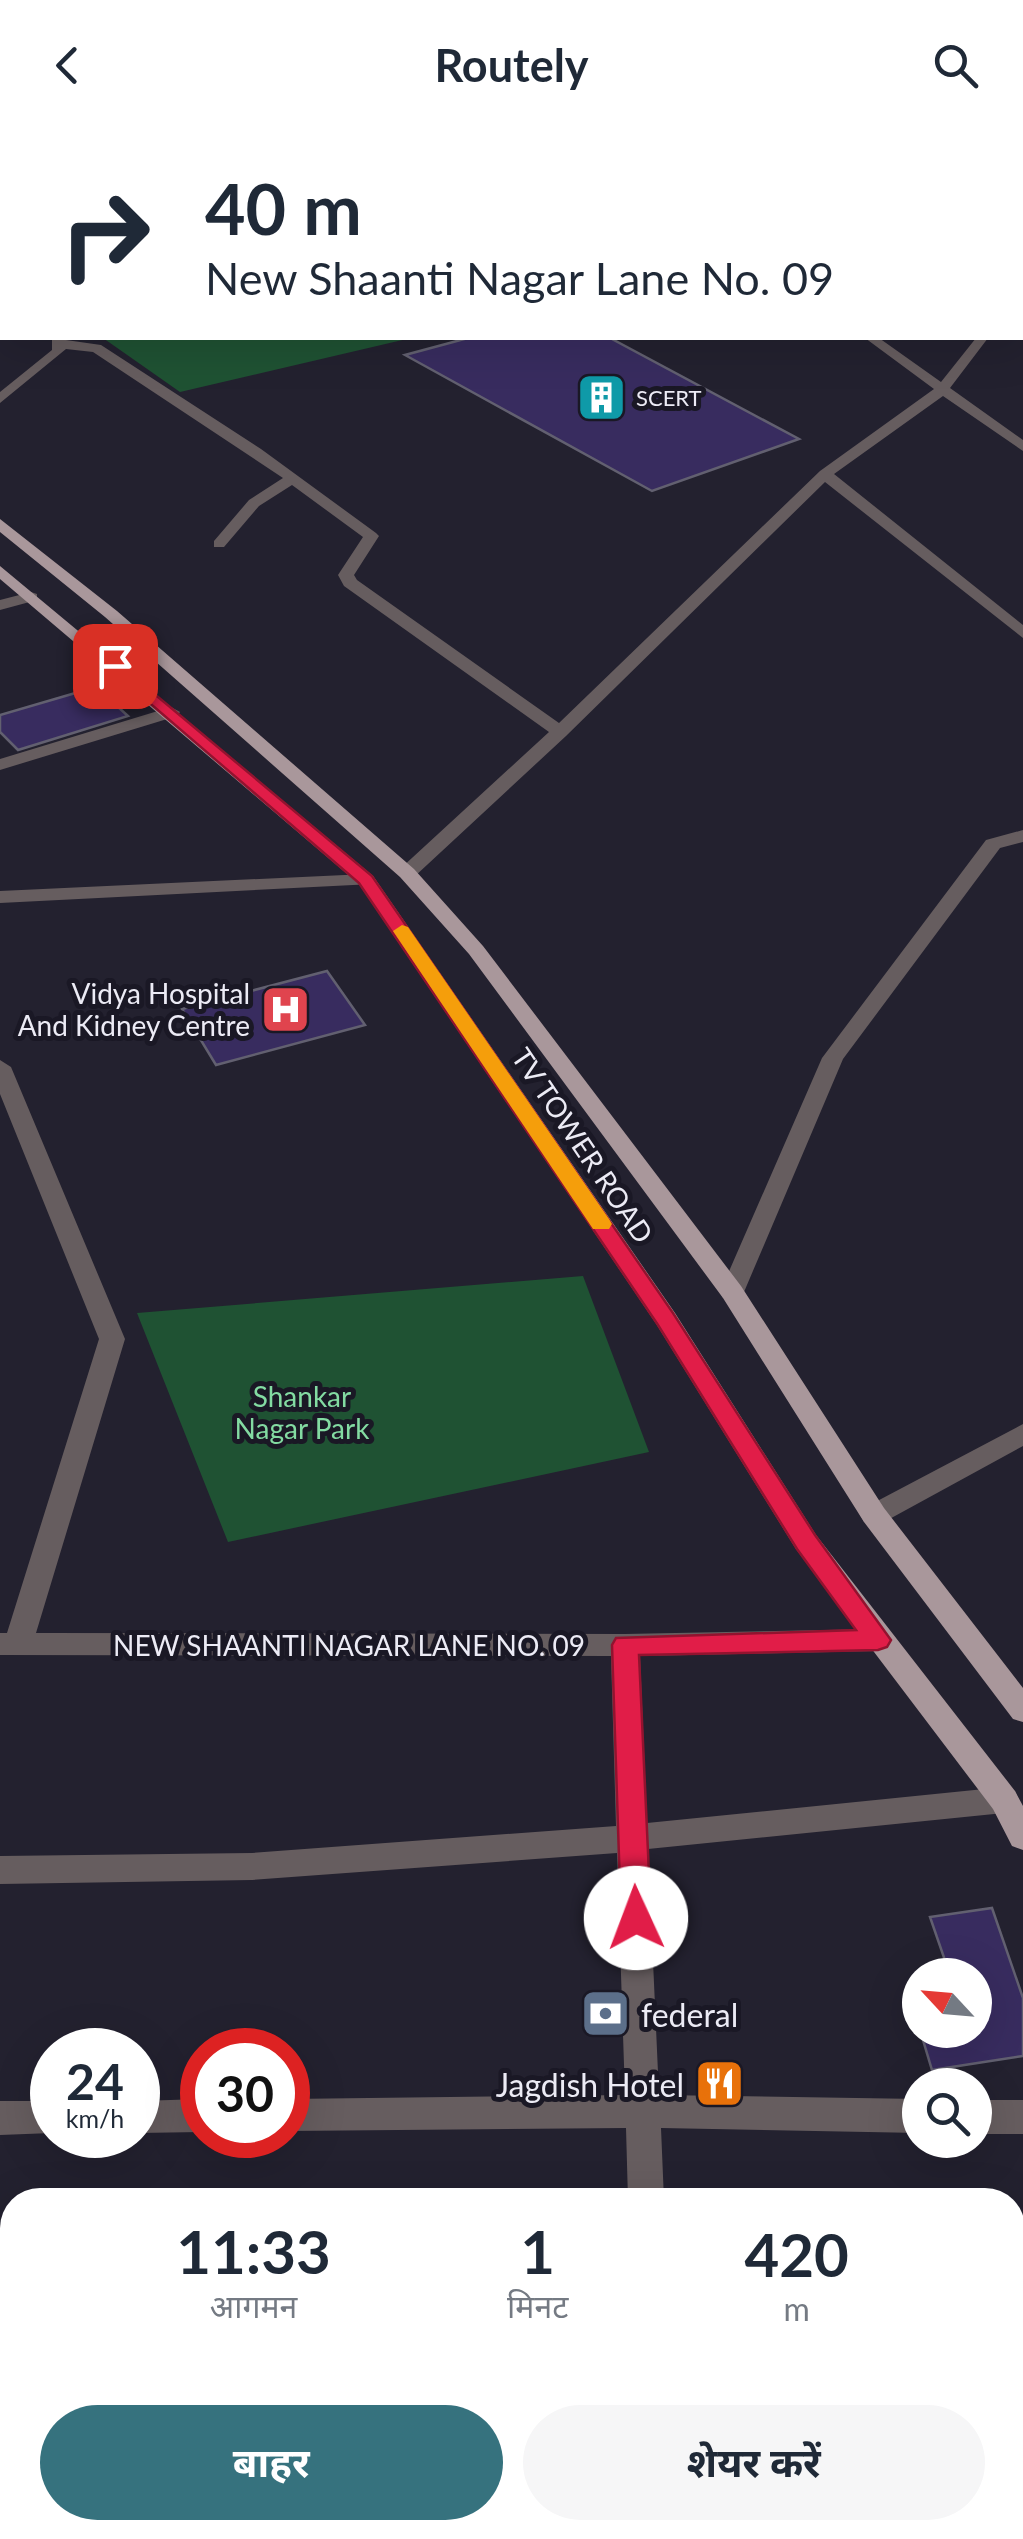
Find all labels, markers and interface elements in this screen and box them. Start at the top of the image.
icon: back [40,38,95,93]
text: Routely [434,38,589,92]
icon: search [928,38,983,93]
text: 40 m [205,166,362,250]
icon: right [40,170,170,300]
text: New Shaanti Nagar Lane No. 09 [205,251,834,305]
building icon: SCERT [575,371,627,423]
place label: SCERT [636,384,702,411]
pin [73,624,158,709]
icon: arrive [88,639,143,694]
place label: Vidya Hospital And Kidney Centre [18,976,250,1042]
hospital icon: Vidya Hospital And Kidney Centre [259,983,311,1035]
street label: TV TOWER ROAD [505,1041,661,1249]
park label: Shankar Nagar Park [235,1379,370,1445]
street label: NEW SHAANTI NAGAR LANE NO. 09 [113,1628,585,1662]
position arrow [584,1866,688,1970]
north arrow [902,1958,992,2048]
map controls [902,1958,992,2158]
bank icon: federal [580,1988,632,2040]
place label: federal [641,1995,738,2034]
speed limit sign: 30 [180,2028,310,2158]
text: 24 [66,2051,124,2111]
restaurant icon: Jagdish Hotel [693,2058,745,2110]
place label: Jagdish Hotel [496,2065,684,2104]
button: search [902,2068,992,2158]
text: km/h [66,2103,124,2133]
text: 11:33 [176,2215,331,2287]
text: 1 [520,2215,555,2287]
text: 420 [744,2218,849,2290]
text: आगमन [210,2286,297,2325]
text: मिनट [507,2286,568,2325]
text: m [783,2289,810,2328]
button: बाहर [40,2405,503,2520]
button: शेयर करें [523,2405,985,2520]

